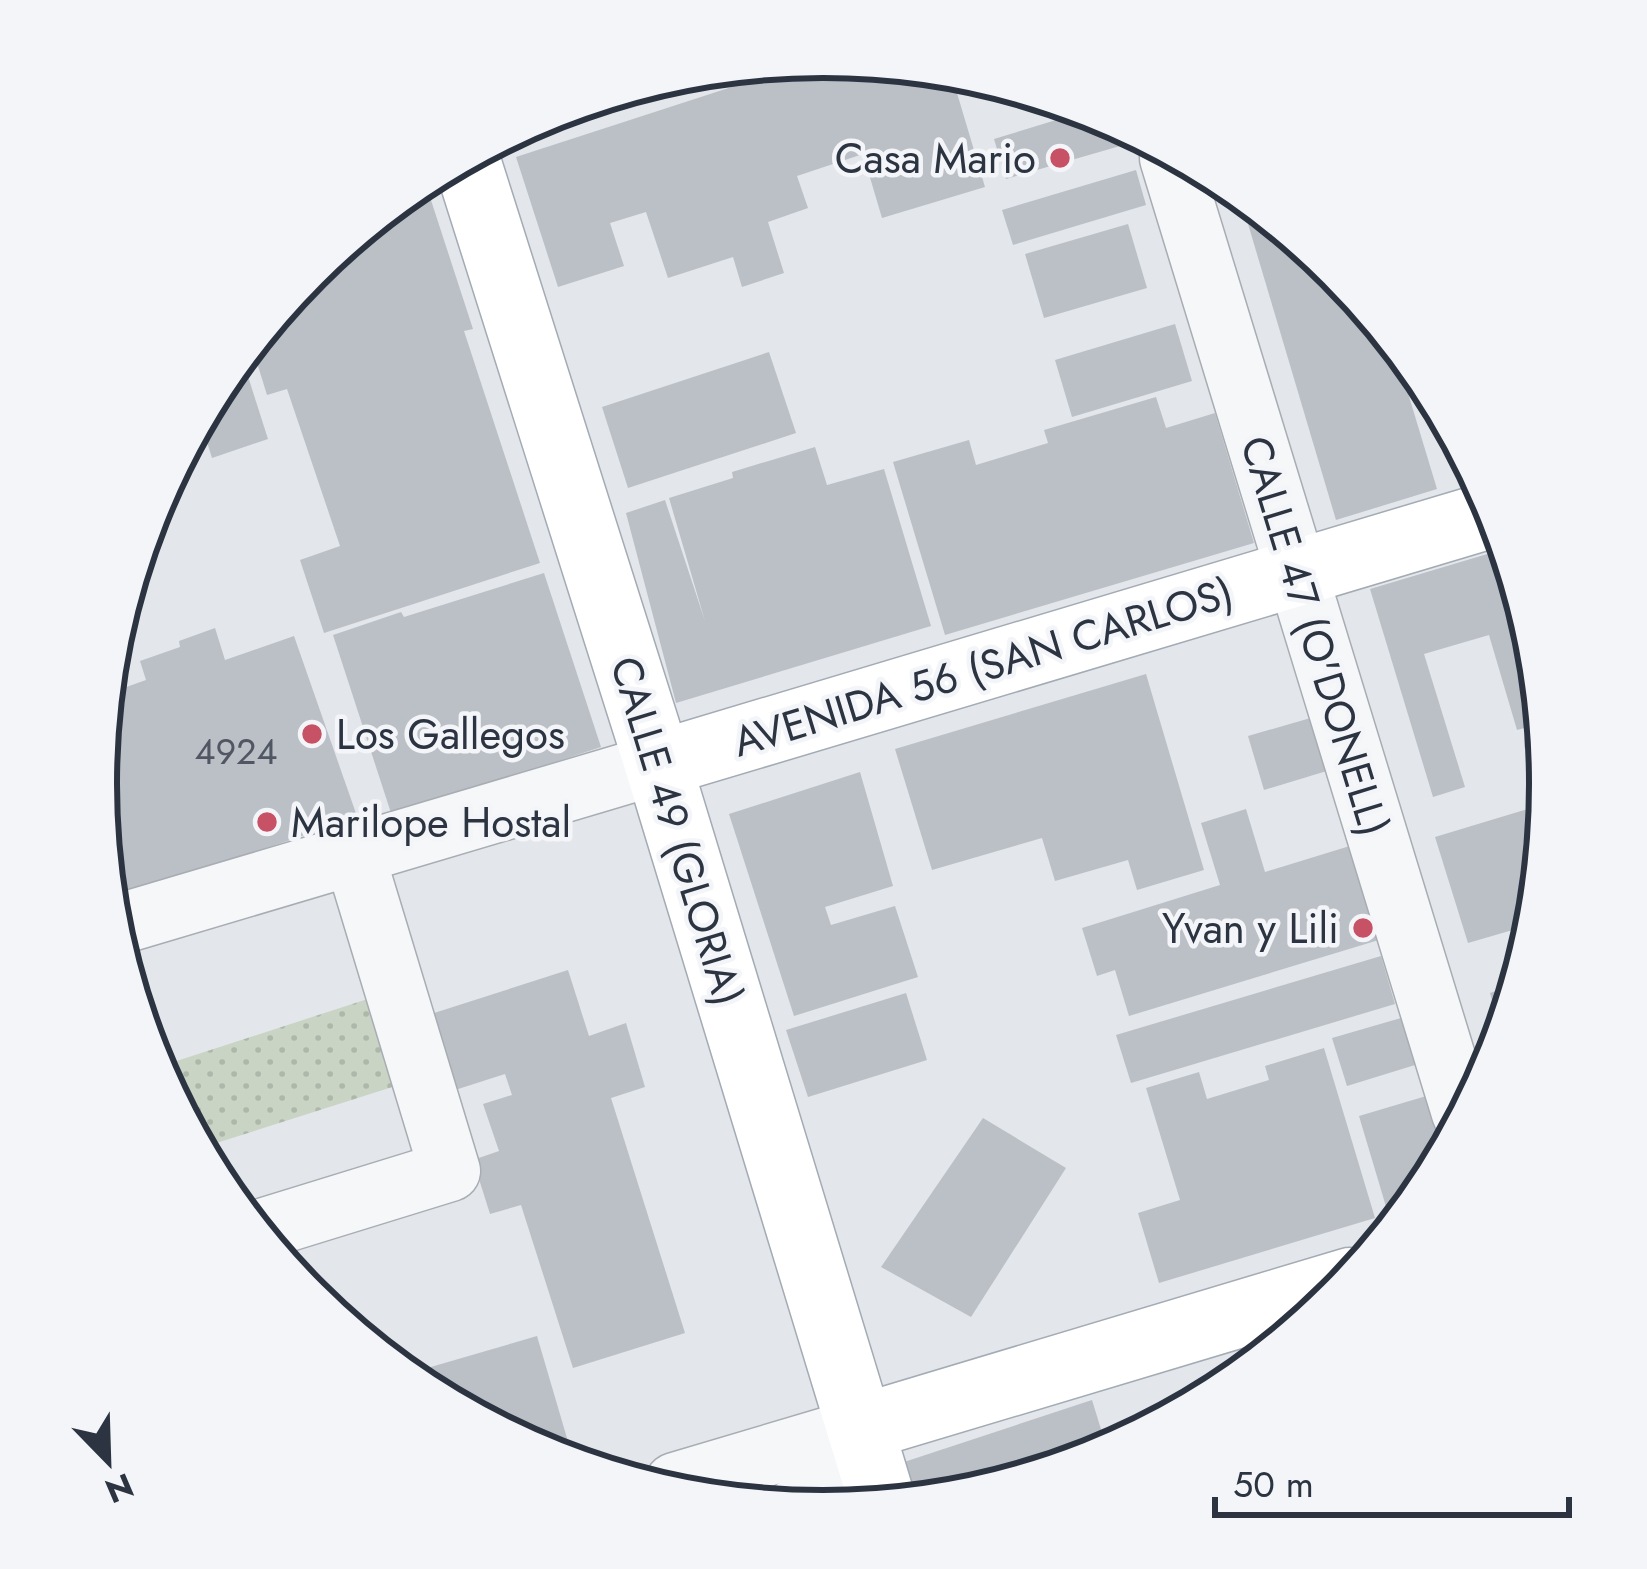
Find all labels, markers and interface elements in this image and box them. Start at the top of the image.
place label: Casa Mario [835,128,1036,189]
marker: Casa Mario [1047,145,1073,171]
street label: CALLE 47 (O'DONELL) [1225,429,1405,843]
street label: AVENIDA 56 (SAN CARLOS) [725,562,1241,772]
street label: CALLE 49 (GLORIA) [595,649,759,1013]
place label: Los Gallegos [336,704,565,765]
marker: Los Gallegos [299,721,325,747]
house number: 4924 [194,725,278,777]
place label: Marilope Hostal [291,792,571,853]
marker: Marilope Hostal [254,809,280,835]
place label: Yvan y Lili [1162,898,1339,959]
marker: Yvan y Lili [1350,915,1376,941]
north arrow [48,1401,168,1521]
scale bar [1215,1443,1569,1517]
text: 50 m [1233,1458,1314,1510]
text: N [98,1461,141,1515]

